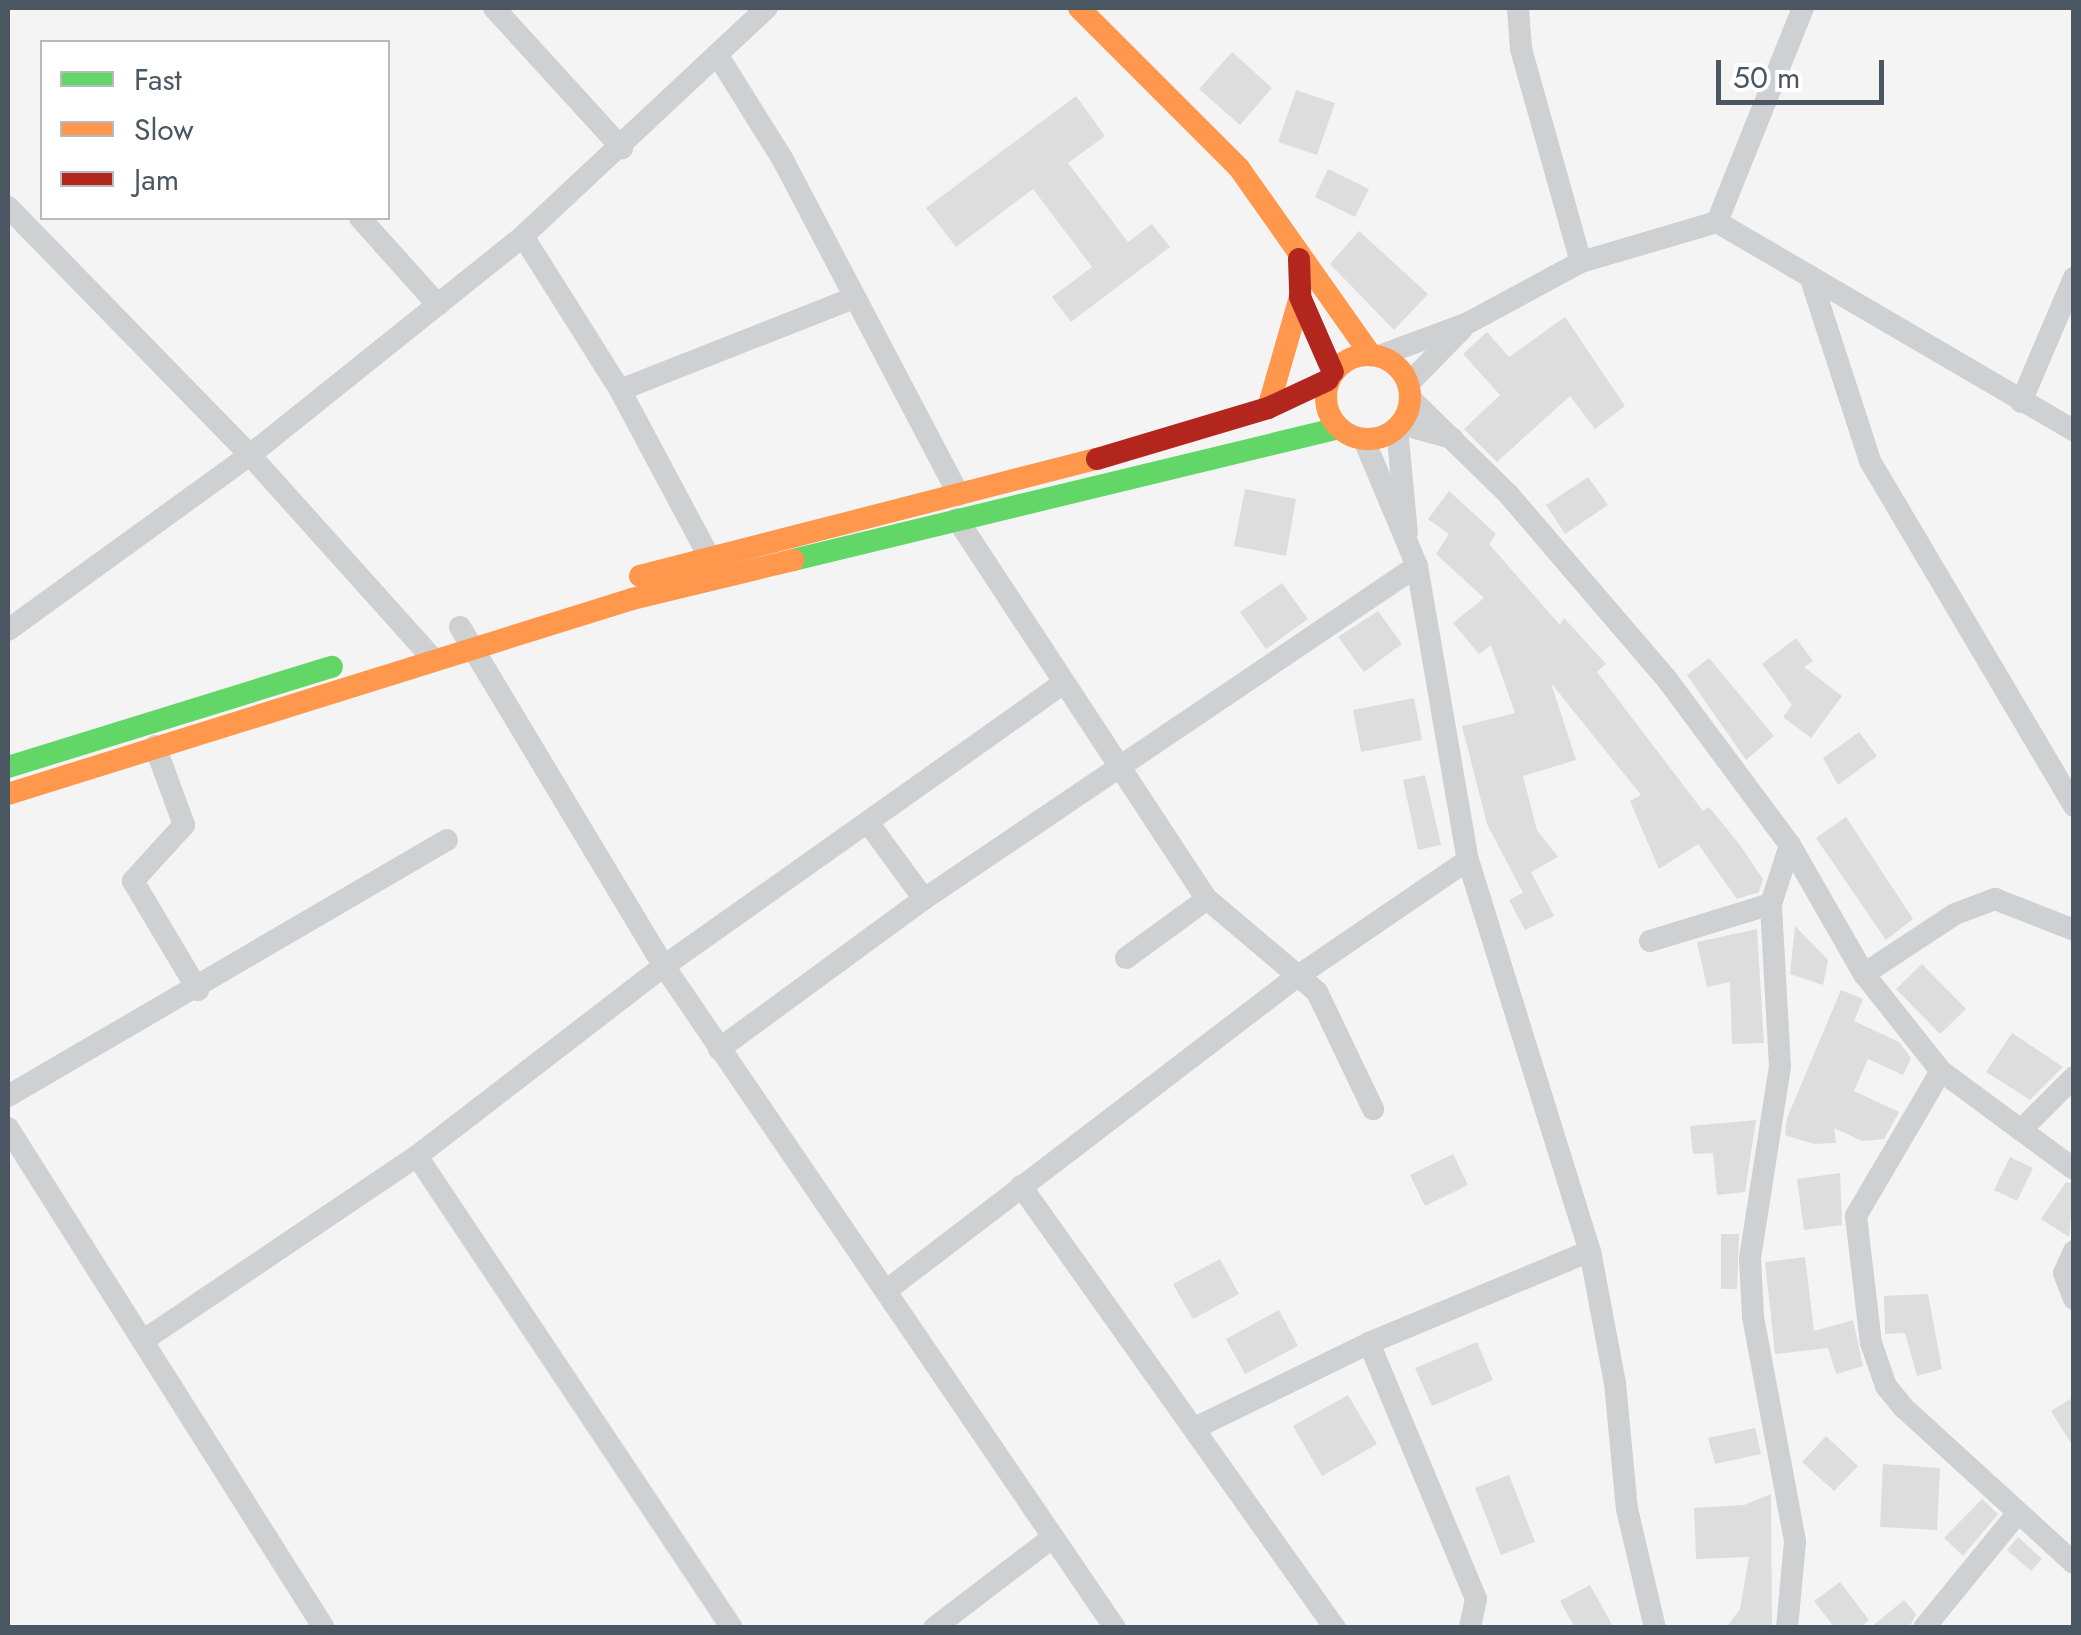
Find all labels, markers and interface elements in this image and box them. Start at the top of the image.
legend [40,40,390,220]
scale bar [1721,40,1888,102]
text: 50 m [1733,56,1800,99]
text: Fast [134,58,182,101]
text: Slow [134,108,194,151]
text: Jam [134,158,179,201]

